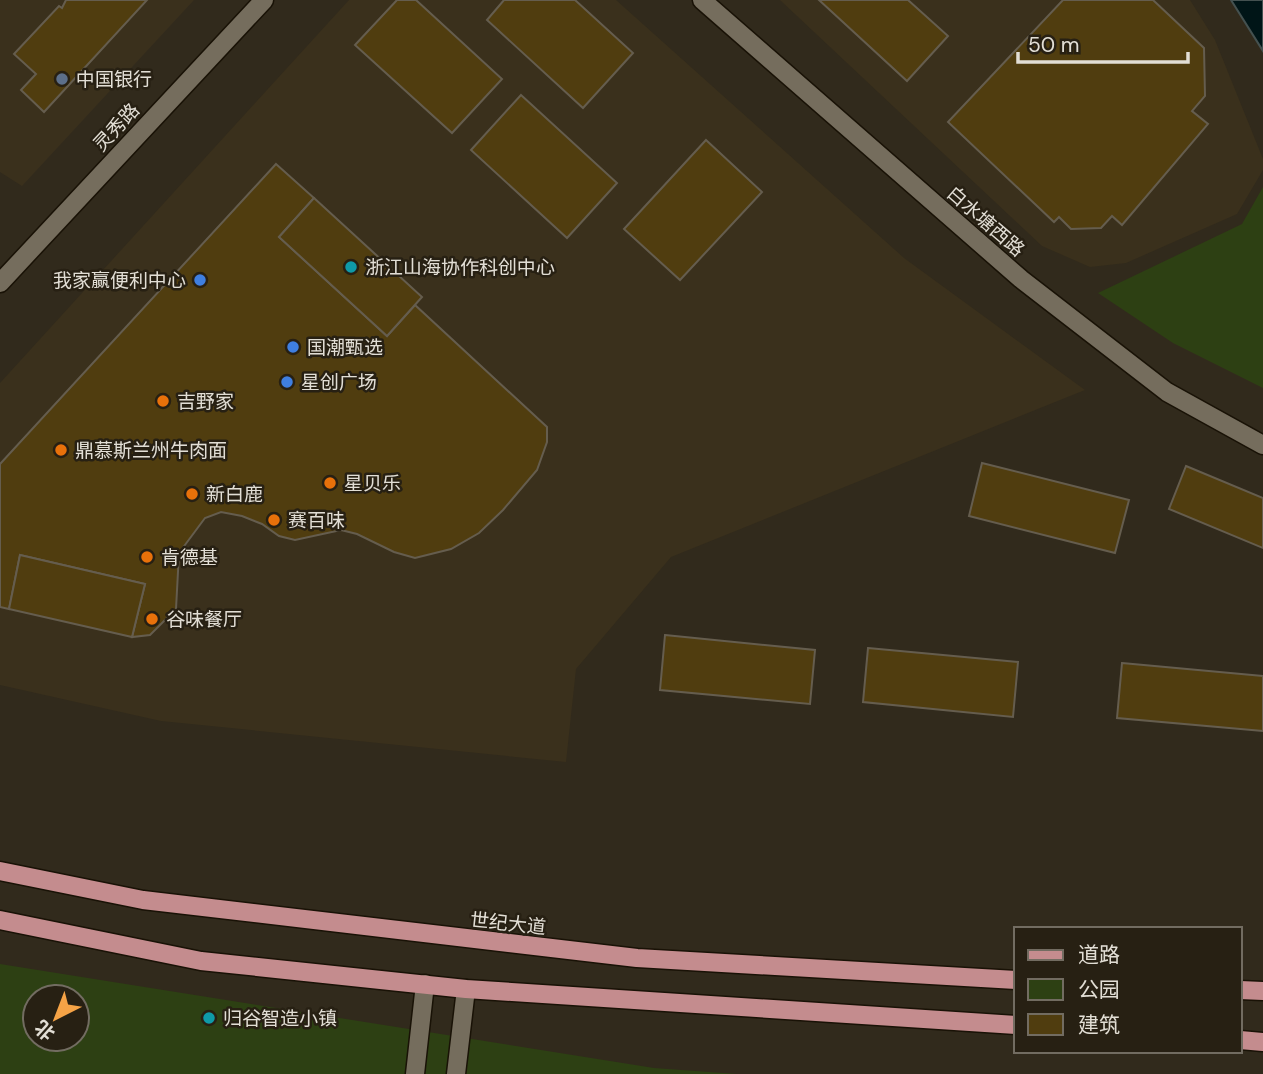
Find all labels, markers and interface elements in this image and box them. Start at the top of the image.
scale bar [1018,21,1188,65]
text: 50 m [1028,31,1079,59]
place label: 中国银行 [76,67,152,92]
marker: 中国银行 [54,71,70,87]
street label: 灵秀路 [88,98,145,157]
street label: 白水塘西路 [942,181,1030,262]
place label: 浙江山海协作科创中心 [365,255,555,280]
marker: 浙江山海协作科创中心 [343,259,359,275]
place label: 我家赢便利中心 [53,268,186,293]
marker: 我家赢便利中心 [192,272,208,288]
place label: 国潮甄选 [307,335,383,360]
marker: 国潮甄选 [285,339,301,355]
place label: 星创广场 [301,370,377,395]
marker: 星创广场 [279,374,295,390]
place label: 吉野家 [177,389,234,414]
marker: 吉野家 [155,393,171,409]
place label: 鼎慕斯兰州牛肉面 [75,438,227,463]
marker: 鼎慕斯兰州牛肉面 [53,442,69,458]
place label: 星贝乐 [344,471,401,496]
marker: 星贝乐 [322,475,338,491]
place label: 新白鹿 [206,482,263,507]
marker: 新白鹿 [184,486,200,502]
place label: 赛百味 [288,508,345,533]
marker: 赛百味 [266,512,282,528]
place label: 肯德基 [161,545,218,570]
marker: 肯德基 [139,549,155,565]
place label: 谷味餐厅 [166,607,242,632]
marker: 谷味餐厅 [144,611,160,627]
street label: 世纪大道 [469,907,547,940]
legend [1014,927,1242,1053]
text: 道路 [1078,941,1120,969]
text: 公园 [1078,976,1120,1004]
north arrow [21,983,91,1053]
place label: 归谷智造小镇 [223,1006,337,1031]
marker: 归谷智造小镇 [201,1010,217,1026]
text: 建筑 [1078,1011,1120,1039]
text: 北 [30,1015,60,1046]

